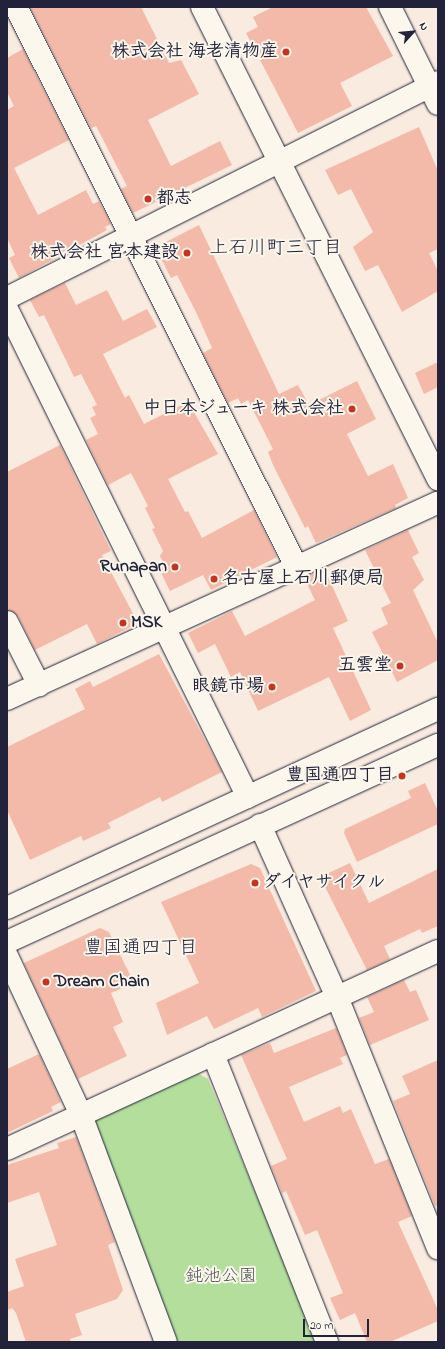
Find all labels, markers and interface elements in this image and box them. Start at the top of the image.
north arrow [393,12,433,52]
text: N [415,20,433,33]
place label: 株式会社 海老清物産 [112,41,278,63]
marker: 株式会社 海老清物産 [281,47,291,57]
place label: 都志 [156,188,192,210]
marker: 都志 [143,194,153,204]
district label: 上石川町三丁目 [210,238,342,260]
place label: 株式会社 宮本建設 [31,242,179,264]
marker: 株式会社 宮本建設 [182,248,192,258]
place label: 中日本ジューキ 株式会社 [142,398,344,420]
marker: 中日本ジューキ 株式会社 [347,404,357,414]
place label: Runapan [100,556,167,578]
marker: Runapan [170,562,180,572]
place label: 名古屋上石川郵便局 [222,568,384,590]
marker: 名古屋上石川郵便局 [209,574,219,584]
place label: MSK [131,612,162,634]
marker: MSK [118,618,128,628]
place label: 五雲堂 [338,655,392,677]
marker: 五雲堂 [395,661,405,671]
place label: 眼鏡市場 [192,676,264,698]
marker: 眼鏡市場 [267,682,277,692]
place label: 豊国通四丁目 [286,765,394,787]
marker: 豊国通四丁目 [397,771,407,781]
place label: ダイヤサイクル [263,872,389,894]
marker: ダイヤサイクル [250,878,260,888]
district label: 豊国通四丁目 [84,938,198,960]
place label: Dream Chain [54,971,149,993]
marker: Dream Chain [41,977,51,987]
park label: 鈍池公園 [185,1266,257,1288]
scale bar [305,1311,371,1337]
text: 20 m [310,1317,333,1335]

